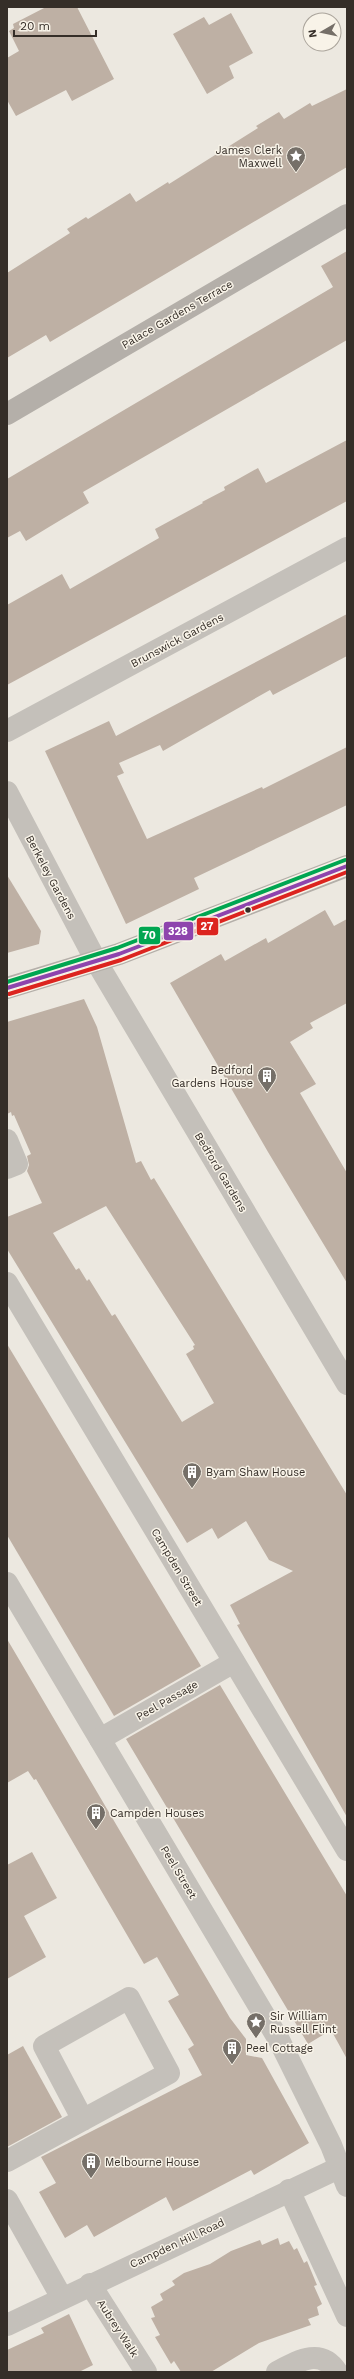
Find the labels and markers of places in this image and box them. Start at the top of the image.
place label: James Clerk Maxwell [215,144,283,170]
place icon: James Clerk Maxwell [285,145,307,173]
unlabelled marker [243,905,253,915]
place label: Bedford Gardens House [171,1064,253,1090]
building icon: Bedford Gardens House [256,1065,278,1093]
building icon: Byam Shaw House [181,1461,203,1489]
place label: Byam Shaw House [206,1466,305,1479]
building icon: Campden Houses [85,1802,107,1830]
place label: Campden Houses [110,1807,204,1820]
place label: Sir William Russell Flint [270,2010,337,2036]
place icon: Sir William Russell Flint [245,2011,267,2039]
building icon: Peel Cottage [221,2037,243,2065]
place label: Peel Cottage [246,2042,313,2055]
building icon: Melbourne House [80,2151,102,2179]
place label: Melbourne House [105,2156,199,2169]

